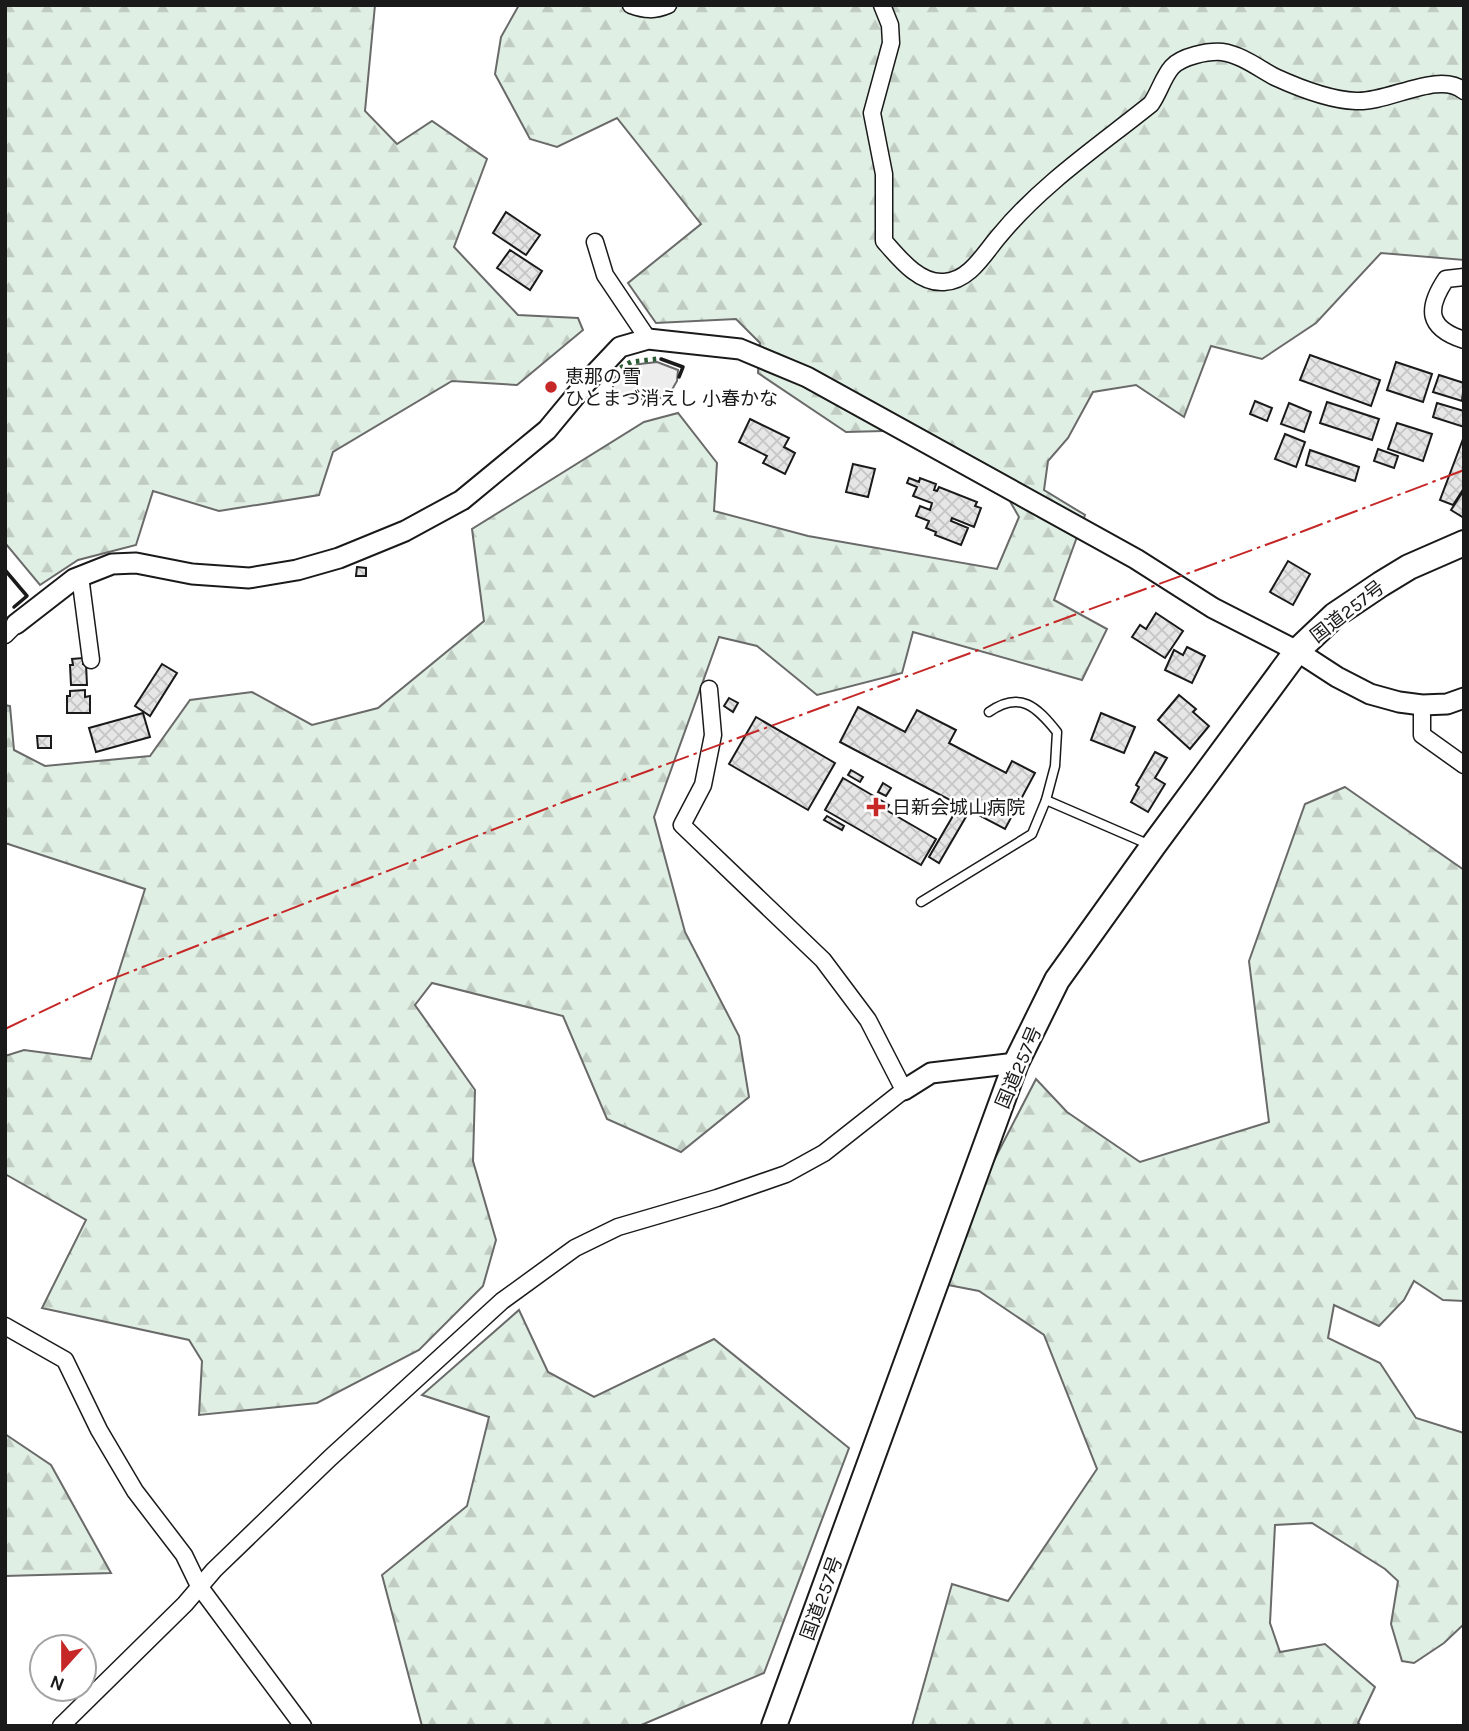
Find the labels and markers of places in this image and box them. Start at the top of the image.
place label: 恵那の雪 ひとまづ消えし 小春かな [565,366,778,410]
marker: 恵那の雪 ひとまづ消えし 小春かな [543,379,559,395]
marker: 日新会城山病院 [866,797,886,817]
place label: 日新会城山病院 [892,797,1025,819]

